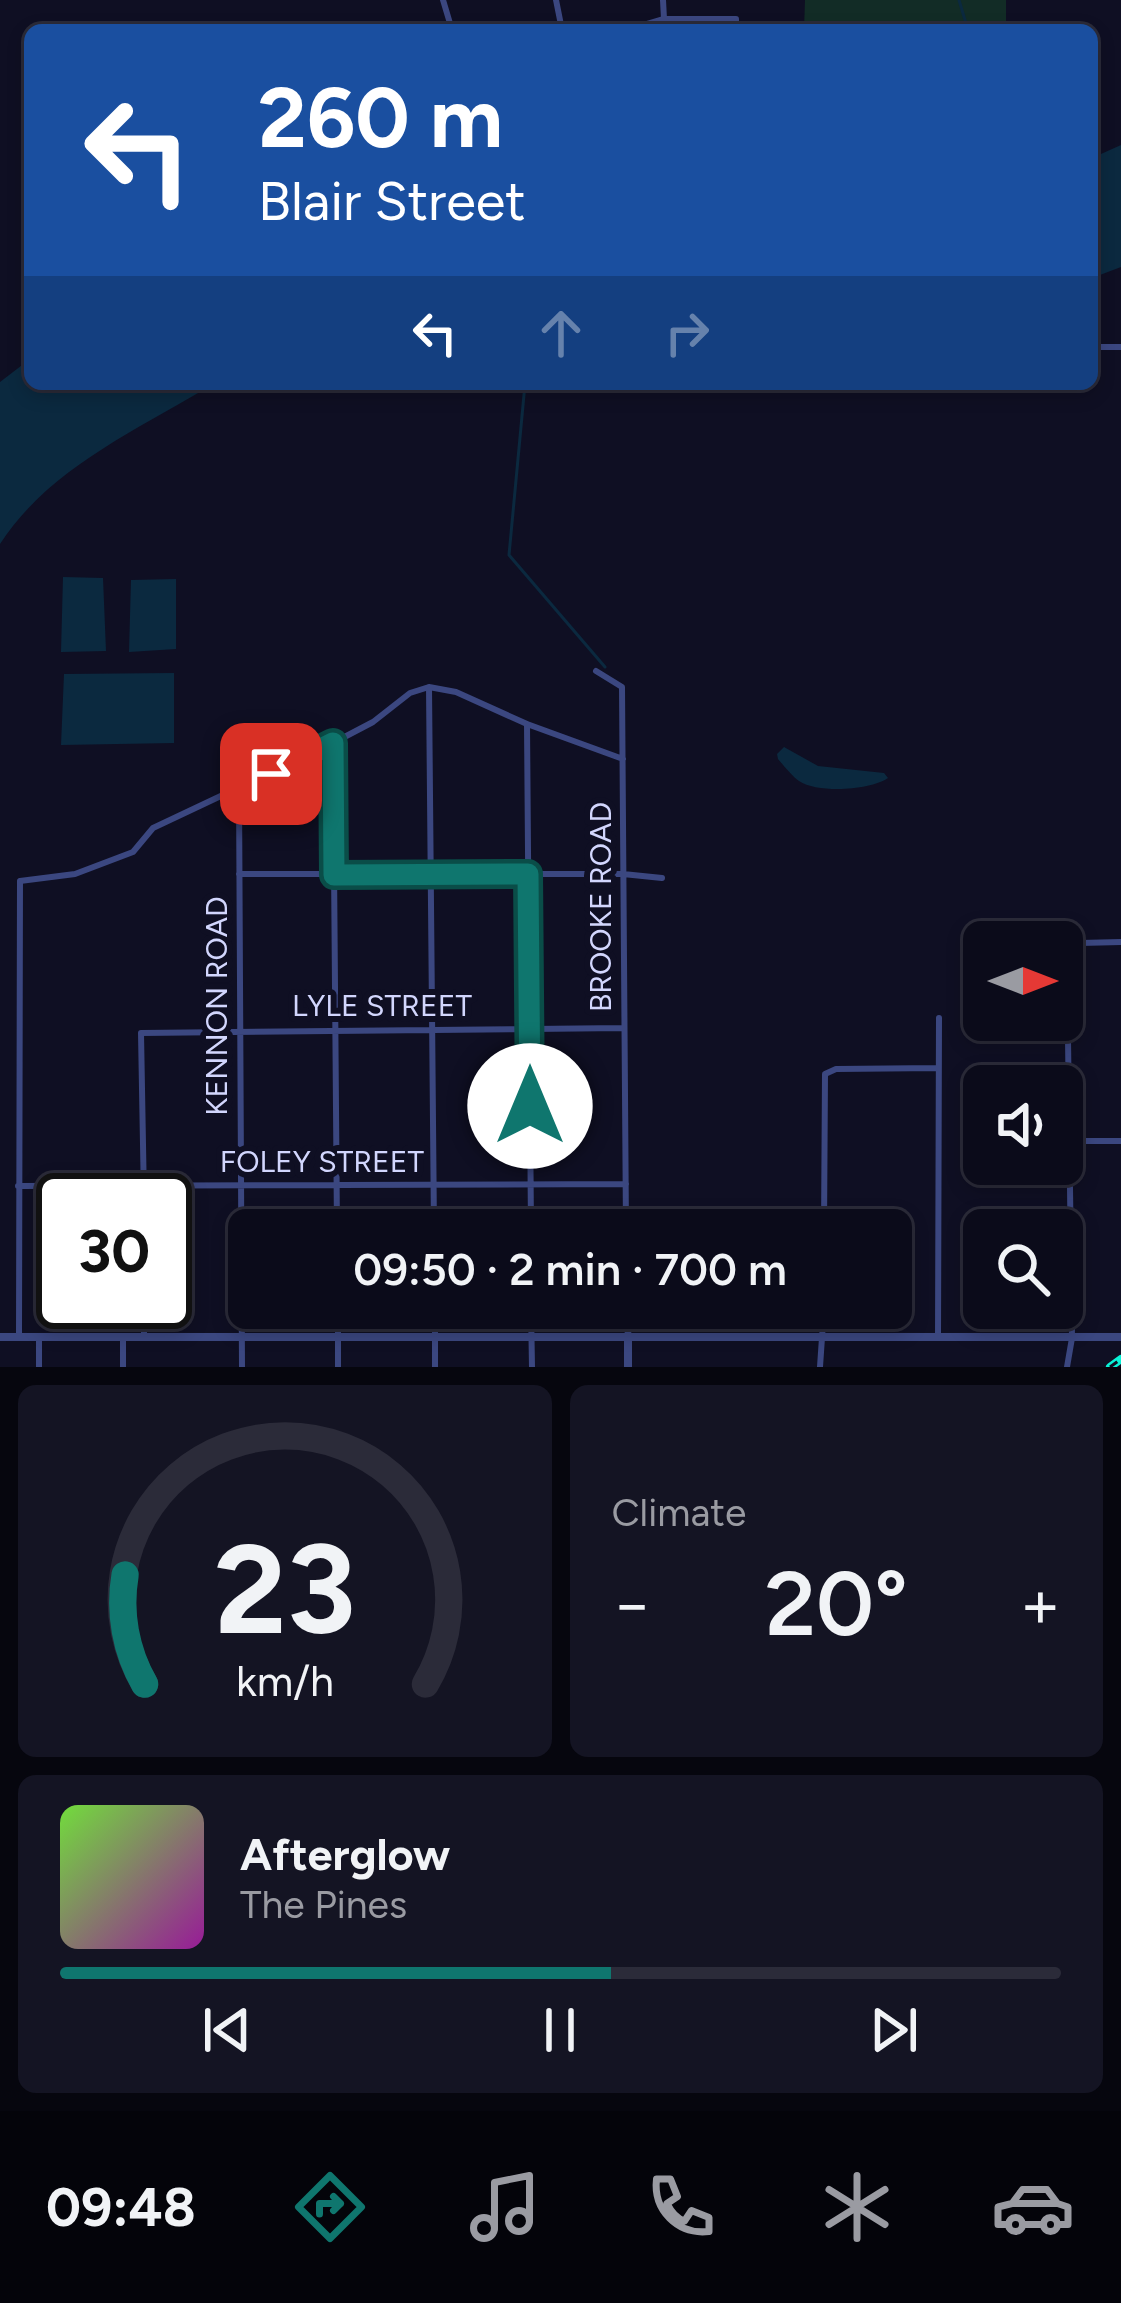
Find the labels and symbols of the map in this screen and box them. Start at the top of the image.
pin [220,723,322,825]
street label: BROOKE ROAD [582,802,619,1012]
street label: KENNON ROAD [198,896,235,1116]
north arrow [963,921,1083,1041]
street label: LYLE STREET [292,987,472,1024]
position arrow [467,1043,593,1169]
street label: FOLEY STREET [220,1143,425,1180]
speed limit sign: 30 [36,1173,192,1329]

